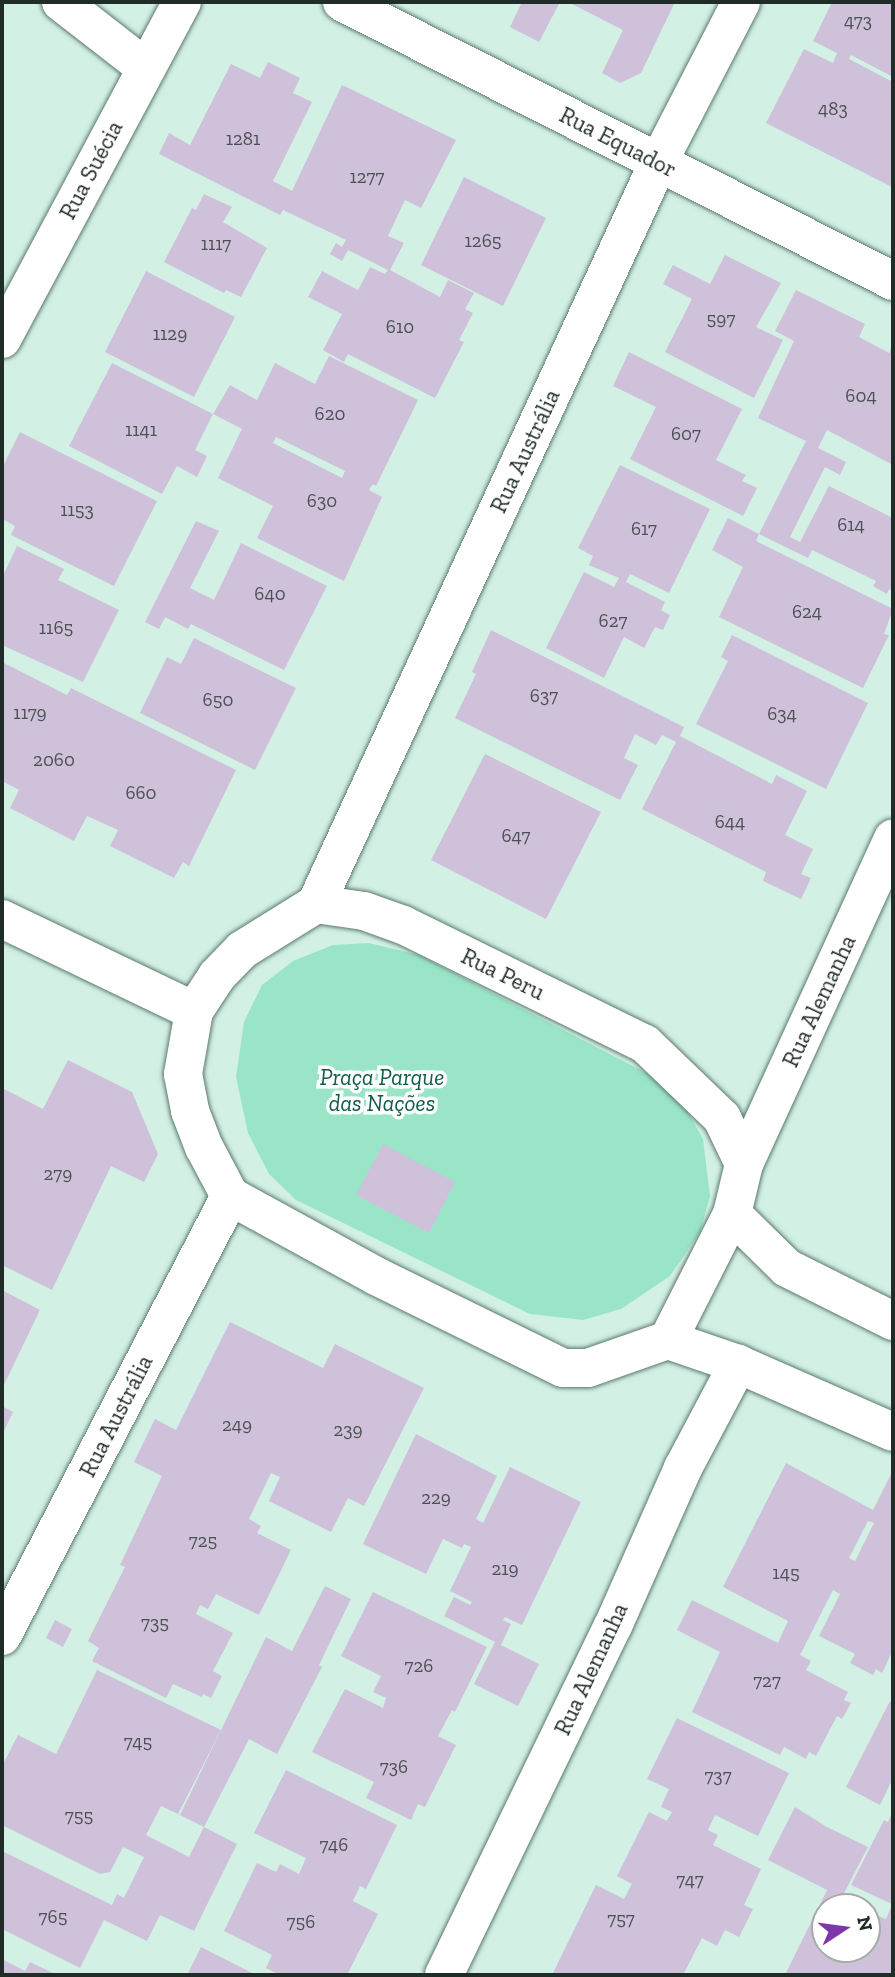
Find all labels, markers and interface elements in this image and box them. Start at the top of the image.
house number: 473 [844,10,872,32]
house number: 483 [818,98,848,120]
street label: Rua Equador [555,101,681,183]
street label: Rua Suécia [54,116,128,224]
house number: 1281 [226,128,260,150]
house number: 1277 [350,166,384,188]
house number: 1265 [465,230,501,252]
house number: 1117 [201,233,231,255]
house number: 597 [707,308,735,330]
house number: 610 [386,316,414,338]
house number: 1129 [153,323,187,345]
street label: Rua Austrália [484,384,566,518]
house number: 604 [845,385,877,407]
house number: 620 [315,403,345,425]
house number: 1141 [125,419,157,441]
house number: 607 [671,423,701,445]
house number: 630 [307,490,337,512]
house number: 1153 [60,499,94,521]
house number: 614 [837,514,865,536]
house number: 617 [631,518,657,540]
house number: 640 [254,583,286,605]
house number: 624 [792,601,822,623]
house number: 627 [599,610,627,632]
house number: 1165 [39,617,73,639]
house number: 637 [530,685,558,707]
house number: 650 [203,689,233,711]
house number: 1179 [13,702,47,724]
house number: 634 [767,703,797,725]
house number: 2060 [33,749,75,771]
house number: 660 [125,782,157,804]
house number: 644 [715,811,745,833]
house number: 647 [502,825,530,847]
street label: Rua Alemanha [776,930,862,1072]
street label: Rua Peru [457,942,549,1006]
park label: Praça Parque das Nações [320,1063,444,1117]
house number: 279 [44,1163,72,1185]
street label: Rua Austrália [73,1350,159,1482]
house number: 249 [222,1414,252,1436]
house number: 239 [333,1419,363,1441]
house number: 229 [421,1487,451,1509]
house number: 725 [189,1530,217,1552]
house number: 219 [491,1558,519,1580]
house number: 145 [772,1562,800,1584]
street label: Rua Alemanha [548,1598,634,1740]
house number: 735 [141,1612,169,1634]
house number: 726 [405,1655,433,1677]
house number: 727 [753,1670,781,1692]
house number: 745 [124,1731,152,1753]
house number: 736 [380,1756,408,1778]
house number: 737 [704,1765,732,1787]
house number: 755 [65,1805,93,1827]
house number: 746 [320,1834,348,1856]
house number: 747 [676,1869,704,1891]
north arrow [811,1893,881,1963]
house number: 765 [39,1906,67,1928]
house number: 757 [607,1908,635,1930]
house number: 756 [287,1911,315,1933]
text: N [852,1914,878,1933]

